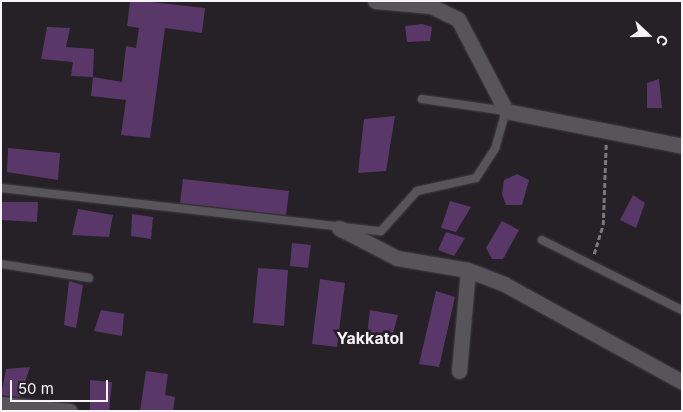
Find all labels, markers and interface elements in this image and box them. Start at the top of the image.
north arrow [623,10,673,60]
text: С [653,33,672,48]
district label: Yakkatol [336,328,404,348]
scale bar [12,370,110,402]
text: 50 m [18,379,54,398]

